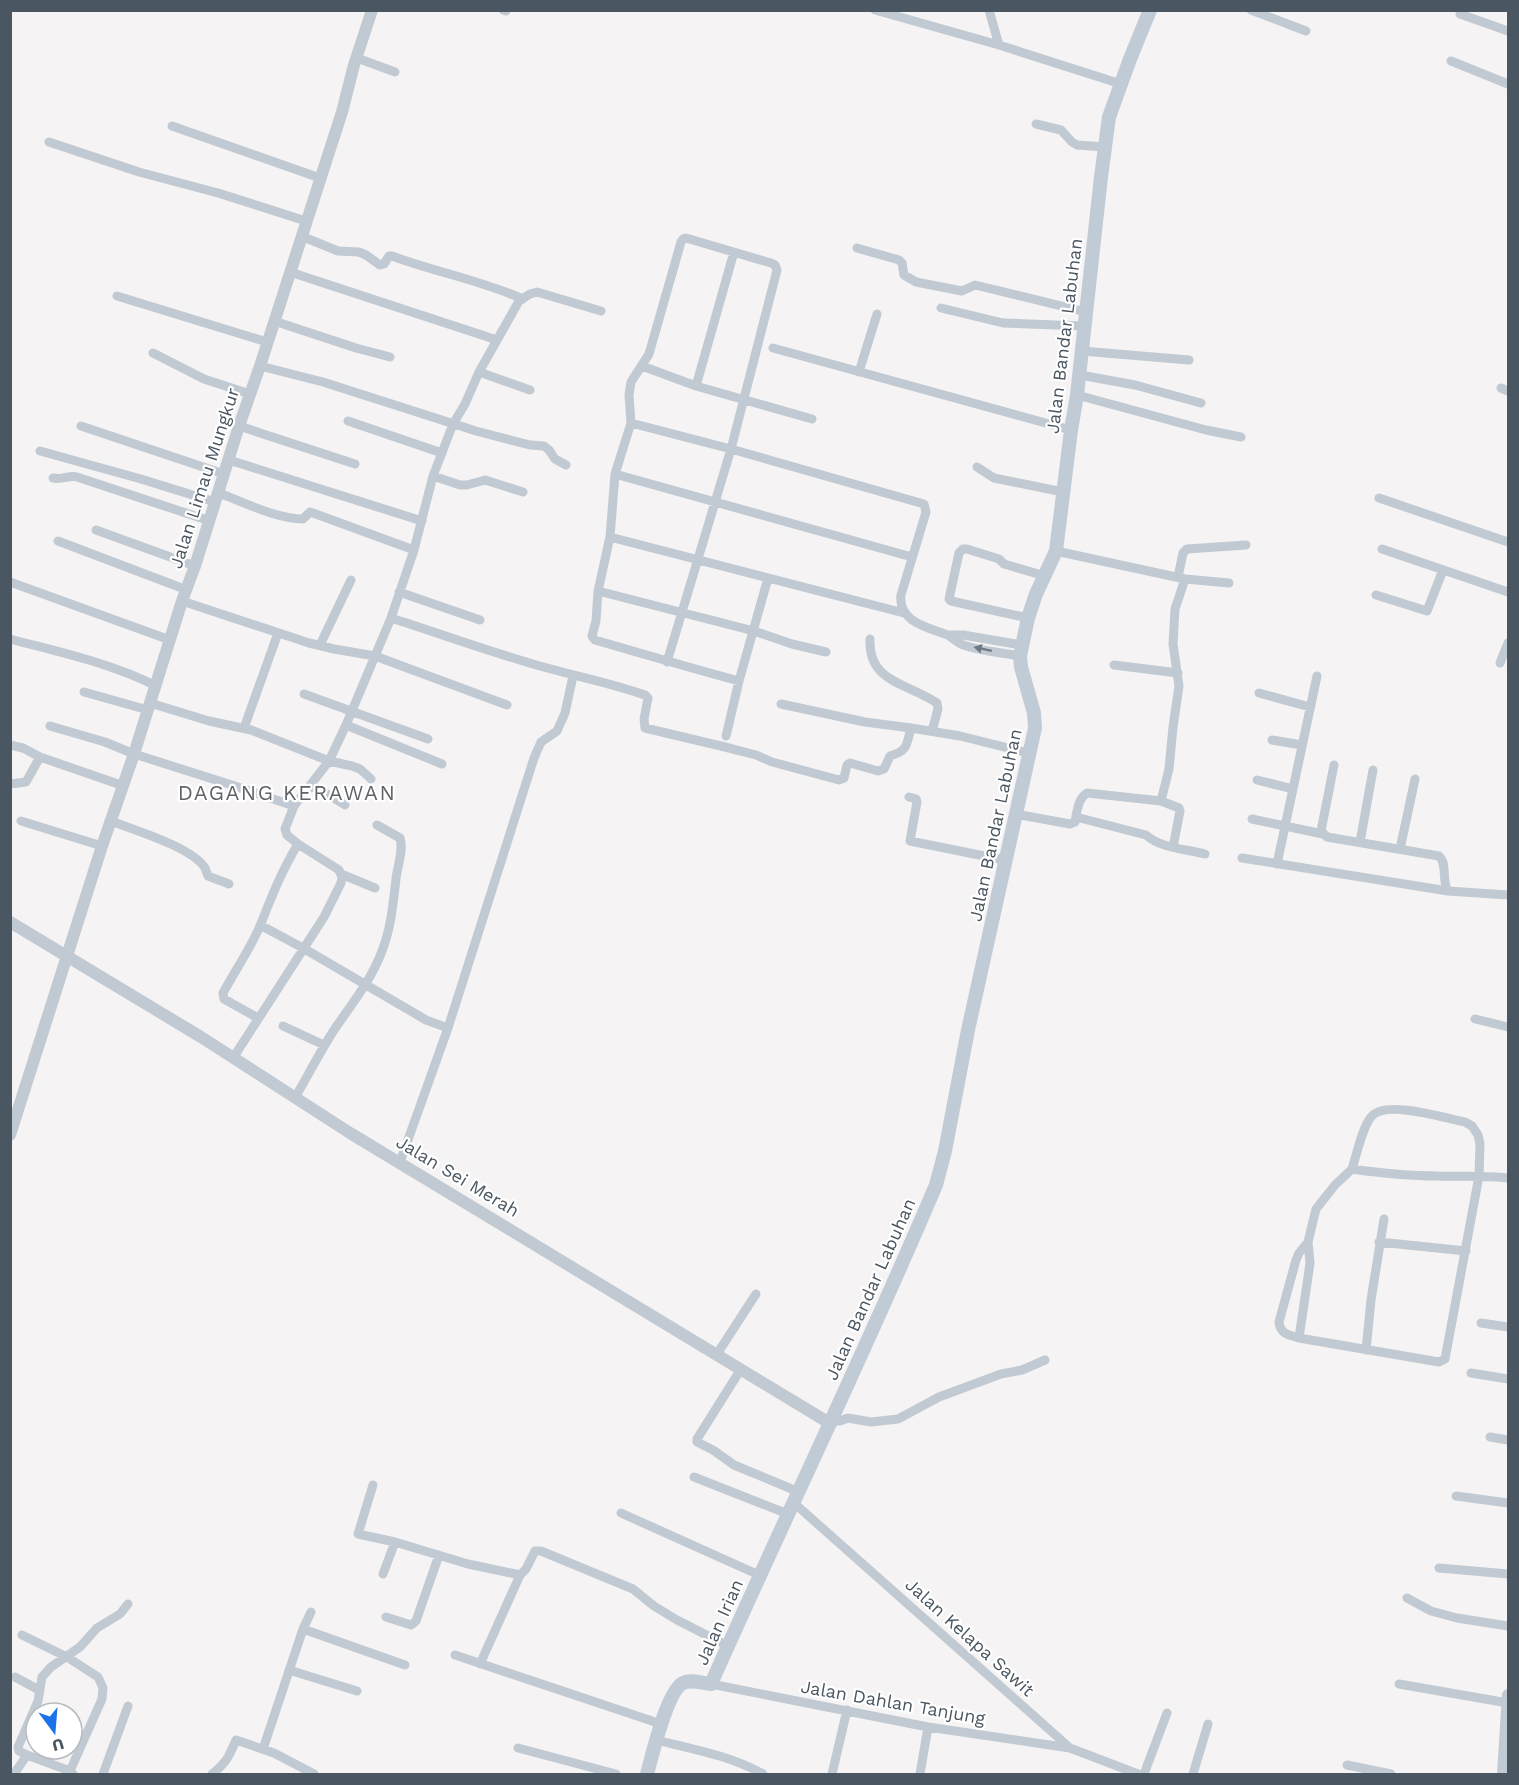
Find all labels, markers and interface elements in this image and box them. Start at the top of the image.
street label: Jalan Bandar Labuhan [1042,237,1086,435]
street label: Jalan Limau Mungkur [165,385,243,571]
one-way arrow [973,644,992,653]
street label: Jalan Bandar Labuhan [964,727,1026,923]
district label: DAGANG KERAWAN [178,780,396,805]
street label: Jalan Sei Merah [393,1131,523,1221]
street label: Jalan Bandar Labuhan [820,1195,920,1383]
street label: Jalan Kelapa Sawit [901,1574,1039,1701]
street label: Jalan Irian [691,1576,747,1668]
street label: Jalan Dahlan Tanjung [799,1675,987,1729]
north arrow [24,1701,84,1761]
text: U [50,1734,66,1756]

